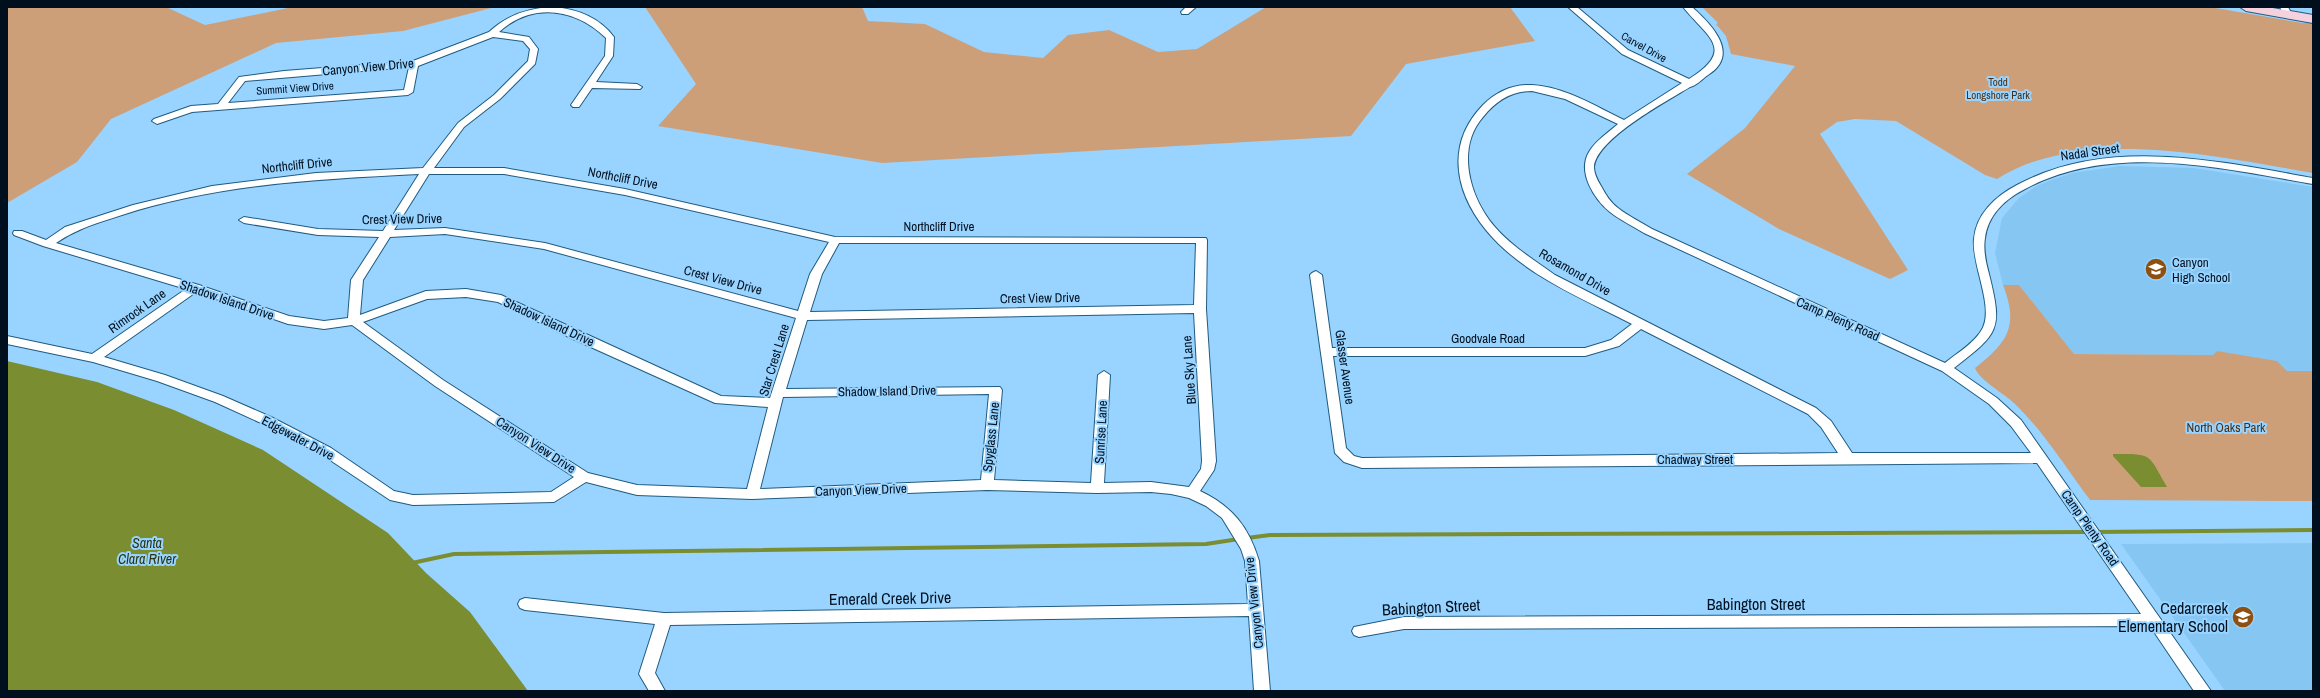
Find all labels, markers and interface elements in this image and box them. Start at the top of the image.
street label: Carvel Drive [1619,29,1669,65]
street label: Canyon View Drive [322,55,414,79]
park label: Todd Longshore Park [1966,75,2030,102]
street label: Summit View Drive [256,78,334,98]
street label: Nadal Street [2059,139,2121,165]
street label: Northcliff Drive [261,153,333,177]
street label: Northcliff Drive [587,163,659,193]
street label: Crest View Drive [362,210,442,228]
street label: Northcliff Drive [904,218,975,235]
street label: Rosamond Drive [1536,245,1614,299]
place label: Canyon High School [2172,254,2230,286]
school or university icon: Canyon High School [2143,256,2169,282]
street label: Crest View Drive [682,261,764,299]
street label: Shadow Island Drive [178,276,276,324]
street label: Rimrock Lane [105,285,169,337]
street label: Crest View Drive [1000,289,1080,307]
street label: Camp Plenty Road [1794,293,1882,345]
street label: Shadow Island Drive [501,294,597,351]
street label: Star Crest Lane [755,322,793,398]
street label: Glasser Avenue [1331,329,1359,405]
street label: Goodvale Road [1451,330,1525,347]
street label: Blue Sky Lane [1178,335,1200,405]
street label: Shadow Island Drive [838,382,936,400]
street label: Sunrise Lane [1091,400,1111,464]
street label: Spyglass Lane [979,401,1003,473]
street label: Edgewater Drive [259,412,337,464]
street label: Canyon View Drive [493,413,579,477]
park label: North Oaks Park [2187,419,2266,436]
street label: Chadway Street [1657,451,1733,468]
street label: Canyon View Drive [815,480,907,500]
street label: Camp Plenty Road [2057,486,2123,570]
water label: Santa Clara River [118,534,177,568]
street label: Canyon View Drive [1241,556,1267,649]
street label: Emerald Creek Drive [829,586,951,610]
street label: Babington Street [1381,593,1481,621]
street label: Babington Street [1707,593,1806,615]
place label: Cedarcreek Elementary School [2118,597,2228,637]
school or university icon: Cedarcreek Elementary School [2230,604,2256,630]

